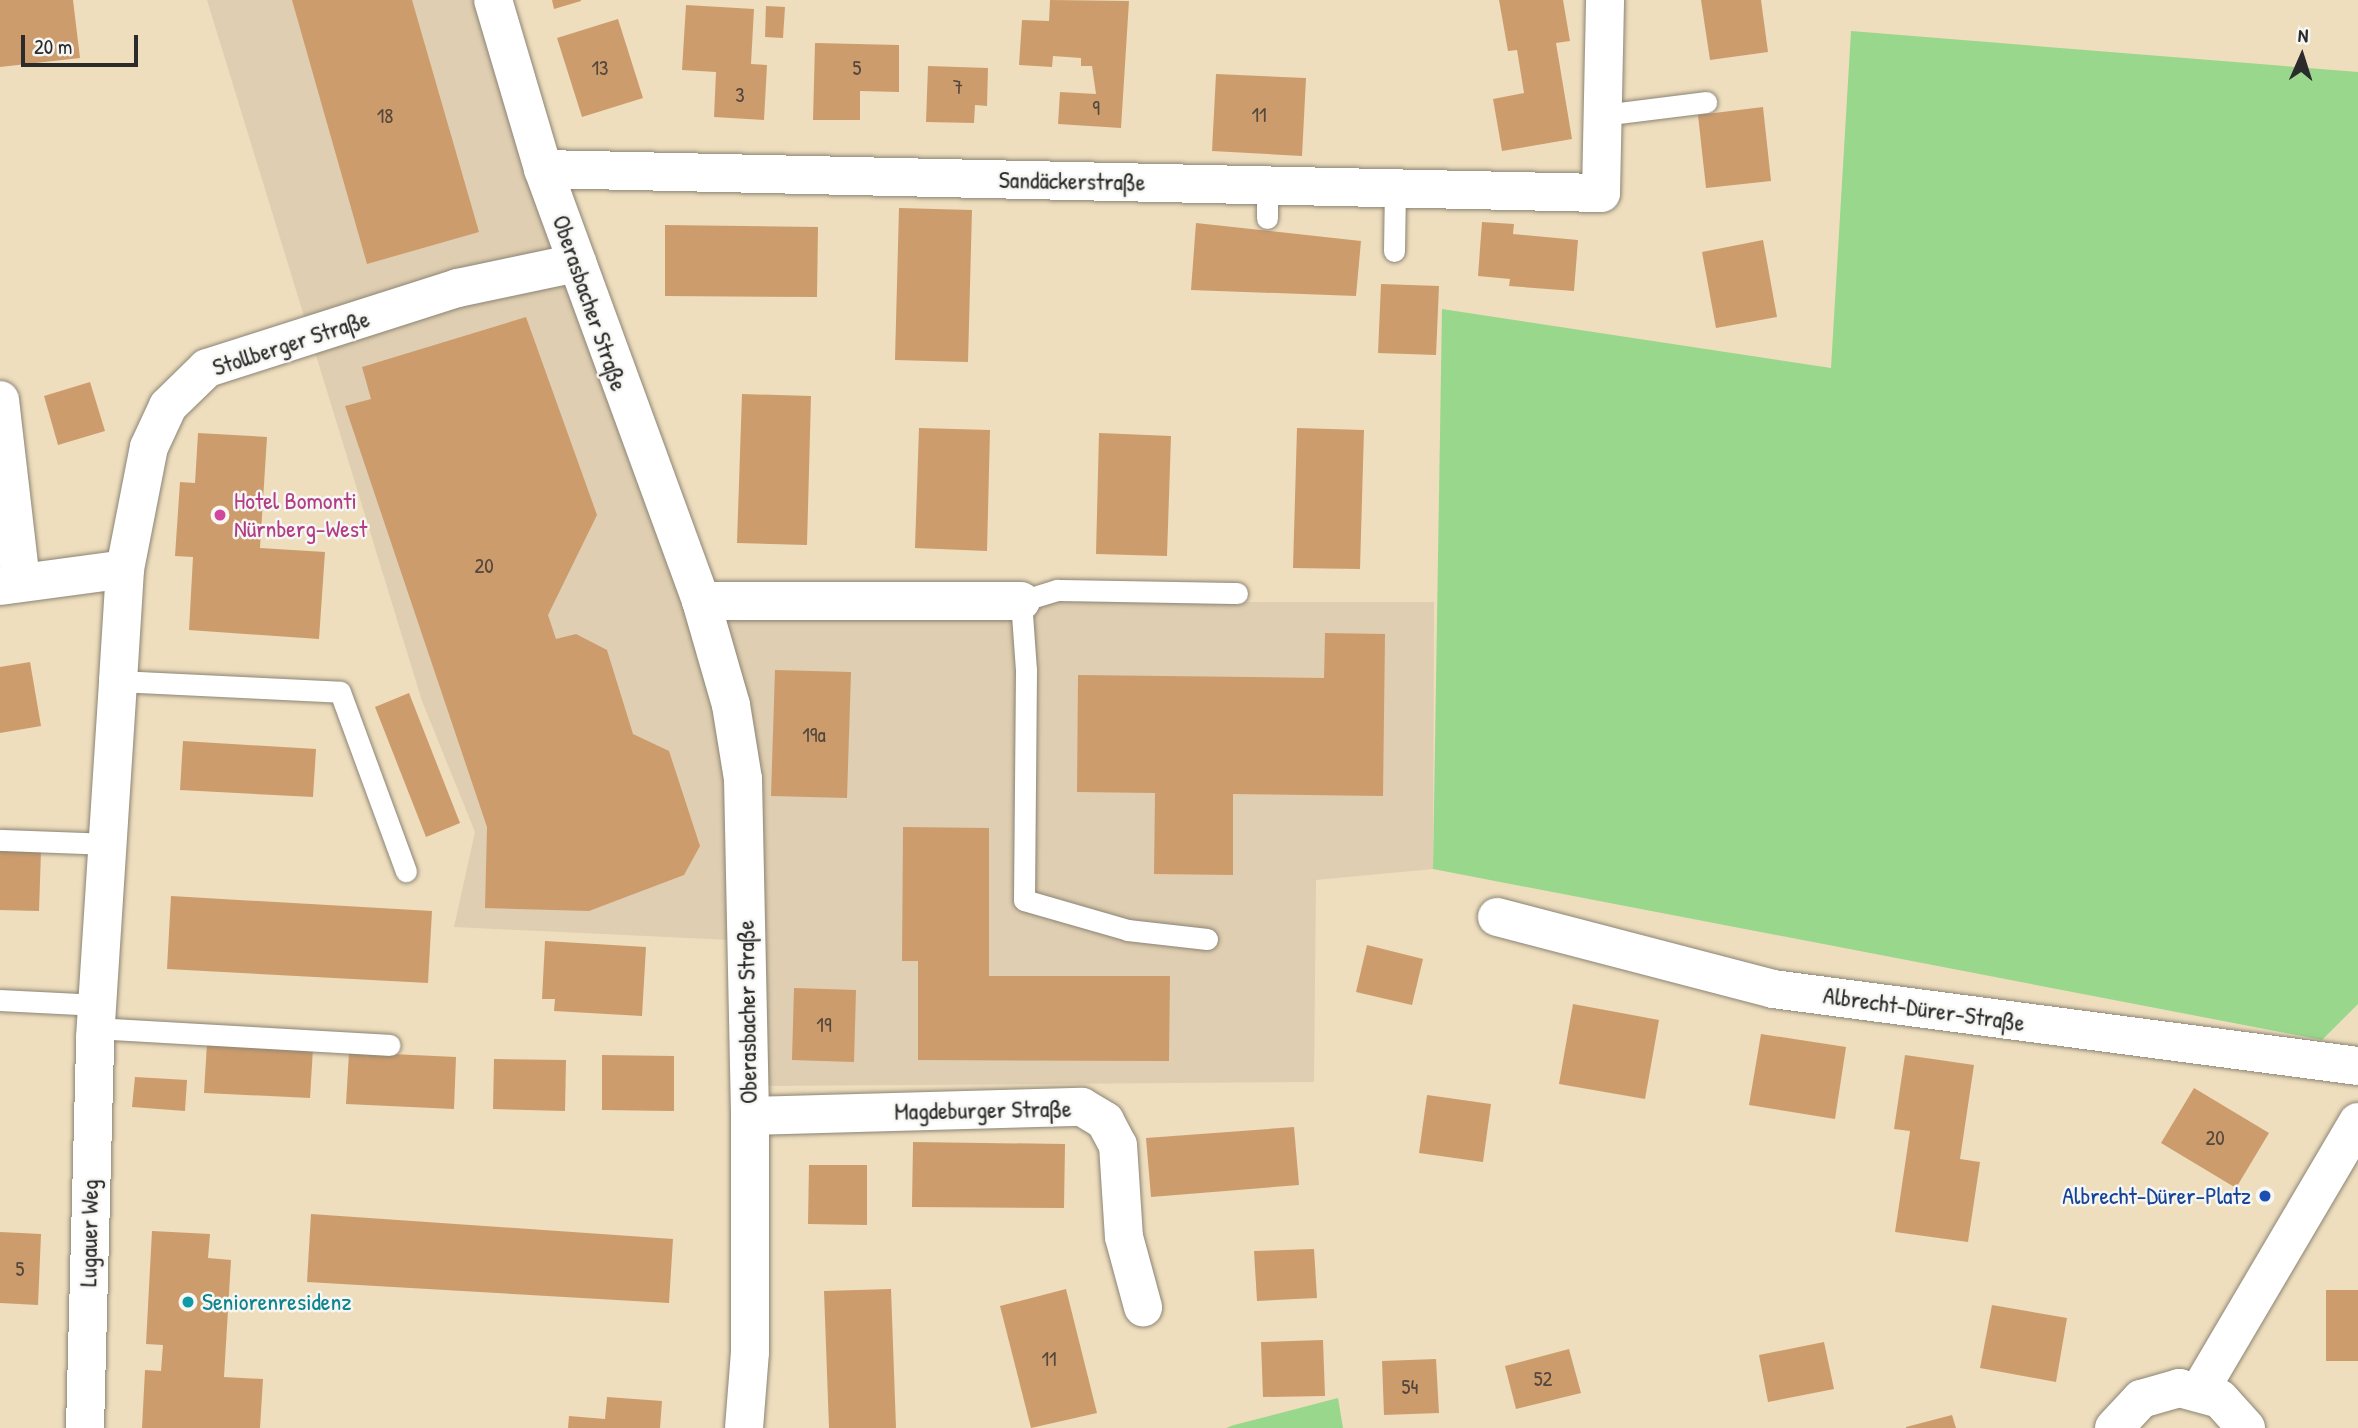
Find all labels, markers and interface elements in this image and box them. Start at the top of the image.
scale bar [24,21,142,65]
north arrow [2267,21,2337,91]
text: N [2297,22,2309,48]
text: 20 m [34,32,72,61]
house number: 13 [591,55,609,81]
house number: 5 [853,55,861,81]
house number: 7 [953,74,963,100]
house number: 3 [735,82,745,108]
house number: 9 [1092,95,1100,121]
house number: 11 [1251,102,1267,128]
house number: 18 [377,103,393,129]
street label: Sandäckerstraße [999,165,1145,197]
street label: Oberasbacher Straße [546,211,634,395]
street label: Stollberger Straße [209,304,373,382]
place label: Hotel Bomonti Nürnberg-West [234,487,367,543]
marker: Hotel Bomonti Nürnberg-West [212,507,228,523]
house number: 20 [474,553,494,579]
house number: 19a [802,722,826,748]
street label: Oberasbacher Straße [731,920,763,1104]
street label: Albrecht-Dürer-Straße [1821,981,2027,1037]
house number: 19 [816,1012,832,1038]
street label: Magdeburger Straße [894,1094,1072,1126]
house number: 20 [2205,1125,2225,1151]
street label: Lugauer Weg [74,1179,104,1287]
place label: Albrecht-Dürer-Platz [2062,1182,2251,1210]
marker: Albrecht-Dürer-Platz [2257,1188,2273,1204]
house number: 5 [16,1256,24,1282]
place label: Seniorenresidenz [202,1288,352,1316]
marker: Seniorenresidenz [180,1294,196,1310]
house number: 11 [1041,1346,1057,1372]
house number: 52 [1534,1366,1552,1392]
house number: 54 [1402,1374,1418,1400]

